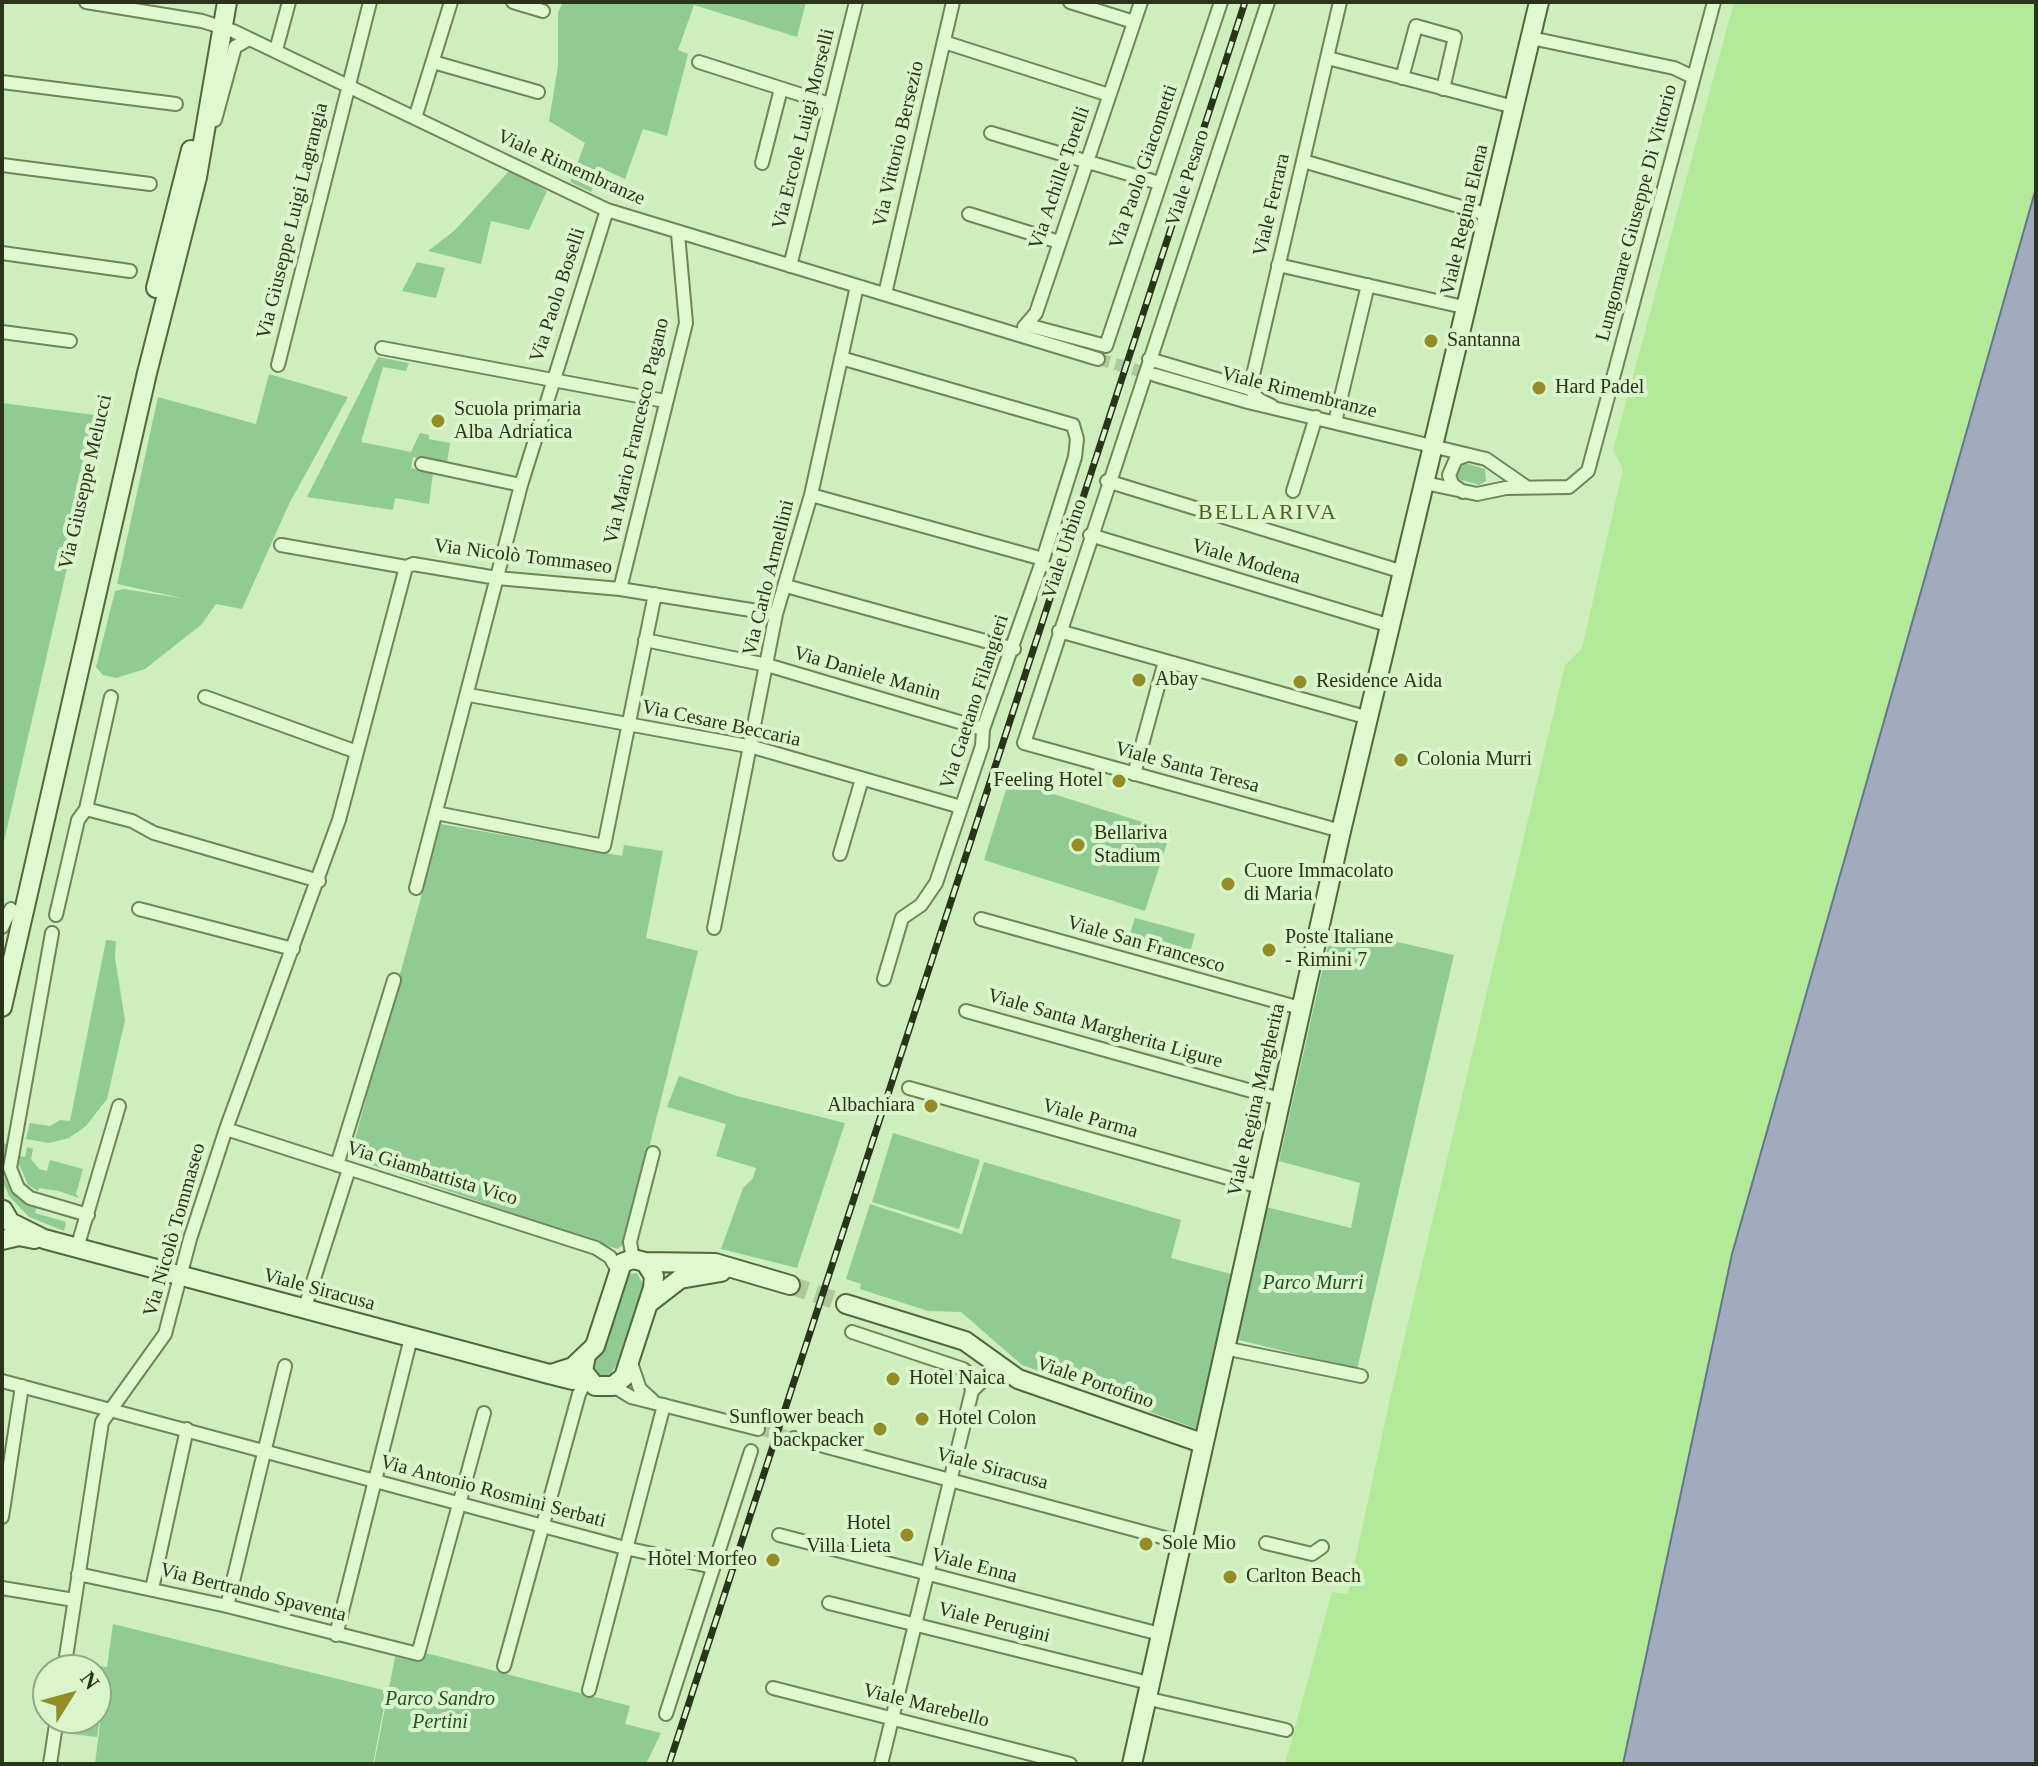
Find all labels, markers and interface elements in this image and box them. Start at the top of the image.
street label: Via Ercole Luigi Morselli [767,26,841,232]
street label: Via Vittorio Bersezio [868,59,930,229]
street label: Via Paolo Giacometti [1105,82,1183,252]
street label: Lungomare Giuseppe Di Vittorio [1591,82,1683,344]
street label: Via Giuseppe Luigi Lagrangia [252,100,334,342]
street label: Via Achille Torelli [1024,103,1096,253]
street label: Viale Rimembranze [493,125,649,211]
street label: Viale Pesaro [1161,127,1215,229]
street label: Viale Regina Elena [1436,142,1494,298]
street label: Viale Ferrara [1249,151,1295,259]
street label: Via Paolo Boselli [525,225,591,365]
street label: Via Mario Francesco Pagano [599,316,675,546]
place label: Santanna [1447,329,1520,353]
marker: Santanna [1422,332,1440,350]
street label: Viale Rimembranze [1219,362,1379,424]
place label: Hard Padel [1555,376,1644,400]
marker: Hard Padel [1530,379,1548,397]
street label: Via Giuseppe Melucci [54,392,118,572]
place label: Scuola primaria Alba Adriatica [454,398,581,445]
marker: Scuola primaria Alba Adriatica [429,412,447,430]
street label: Viale Urbino [1038,496,1092,602]
street label: Via Carlo Armellini [738,498,800,658]
district label: BELLARIVA [1198,500,1338,526]
street label: Via Nicolò Tommaseo [432,534,614,580]
street label: Viale Modena [1189,534,1303,590]
street label: Via Gaetano Filangieri [935,612,1015,792]
street label: Via Daniele Manin [791,642,943,706]
place label: Abay [1155,668,1198,692]
place label: Residence Aida [1316,670,1442,694]
marker: Abay [1130,671,1148,689]
marker: Residence Aida [1291,673,1309,691]
street label: Via Cesare Beccaria [639,695,803,753]
street label: Viale Santa Teresa [1112,737,1262,799]
place label: Colonia Murri [1417,748,1532,772]
marker: Colonia Murri [1392,751,1410,769]
place label: Feeling Hotel [994,769,1103,793]
marker: Feeling Hotel [1110,772,1128,790]
place label: Bellariva Stadium [1094,822,1167,869]
marker: Bellariva Stadium [1069,836,1087,854]
place label: Cuore Immacolato di Maria [1244,860,1393,907]
marker: Cuore Immacolato di Maria [1219,875,1237,893]
street label: Viale San Francesco [1064,911,1228,979]
place label: Poste Italiane - Rimini 7 [1285,926,1393,973]
marker: Poste Italiane - Rimini 7 [1260,941,1278,959]
street label: Viale Santa Margherita Ligure [985,984,1225,1074]
street label: Viale Regina Margherita [1223,1001,1291,1199]
place label: Albachiara [827,1094,915,1118]
street label: Viale Parma [1039,1094,1141,1144]
marker: Albachiara [922,1097,940,1115]
street label: Via Giambattista Vico [344,1137,520,1211]
street label: Via Nicolò Tommaseo [139,1140,211,1320]
street label: Viale Siracusa [260,1264,378,1316]
park label: Parco Murri [1263,1272,1363,1296]
street label: Viale Portofino [1033,1352,1157,1414]
place label: Hotel Naica [909,1367,1005,1391]
marker: Hotel Naica [884,1370,902,1388]
place label: Sunflower beach backpacker [729,1406,864,1453]
place label: Hotel Colon [938,1407,1036,1431]
marker: Hotel Colon [913,1410,931,1428]
marker: Sunflower beach backpacker [871,1420,889,1438]
street label: Viale Siracusa [933,1443,1051,1495]
street label: Via Antonio Rosmini Serbati [378,1450,608,1534]
place label: Hotel Villa Lieta [806,1512,891,1559]
marker: Hotel Villa Lieta [898,1526,916,1544]
place label: Sole Mio [1162,1532,1236,1556]
marker: Sole Mio [1137,1535,1155,1553]
street label: Viale Enna [928,1543,1020,1589]
place label: Hotel Morfeo [648,1548,757,1572]
marker: Hotel Morfeo [764,1551,782,1569]
street label: Via Bertrando Spaventa [157,1558,349,1628]
place label: Carlton Beach [1246,1565,1361,1589]
marker: Carlton Beach [1221,1568,1239,1586]
street label: Viale Perugini [935,1597,1053,1649]
north arrow [32,1654,112,1734]
text: N [75,1667,105,1694]
street label: Viale Marebello [860,1679,992,1733]
park label: Parco Sandro Pertini [385,1688,495,1735]

